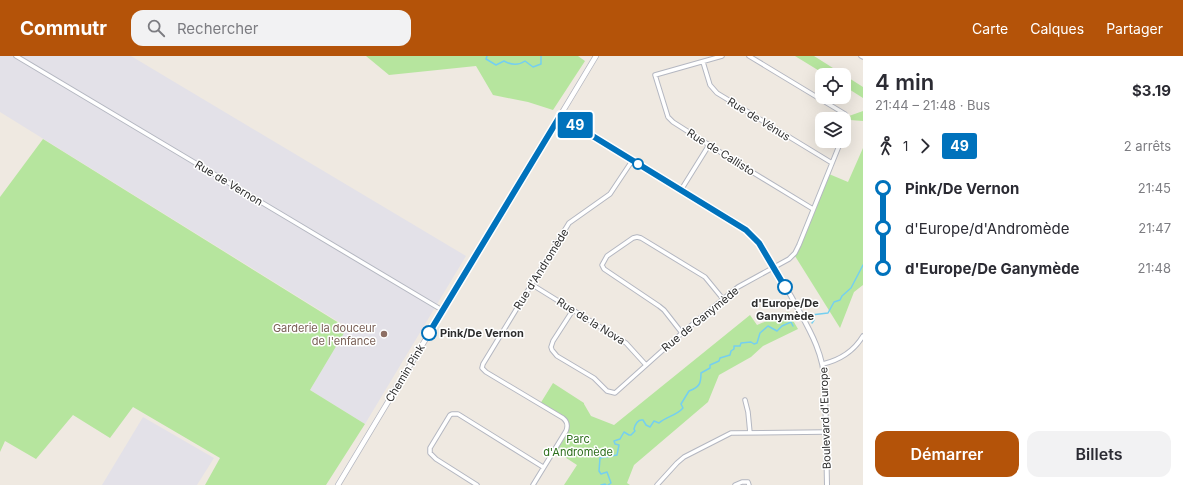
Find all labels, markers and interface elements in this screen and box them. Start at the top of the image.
search box [131,10,411,46]
text: Commutr [20,17,107,40]
icon: search [145,17,167,39]
text: Rechercher [177,19,259,38]
text: Carte [972,20,1008,37]
text: Calques [1030,20,1084,37]
text: Partager [1106,20,1163,37]
map controls [815,68,851,148]
button: locate [815,68,851,104]
text: 4 min [875,69,934,95]
text: $3.19 [1132,81,1171,100]
street label: Rue de Vénus [725,94,793,144]
text: 21:44 – 21:48 · Bus [875,97,990,113]
line badge: 49 [557,112,593,138]
button: layers [815,112,851,148]
text: 49 [566,116,584,133]
street label: Rue de Callisto [684,126,758,179]
icon: walk [875,135,897,157]
icon: forward [914,135,936,157]
text: 49 [950,137,969,154]
text: 1 [903,138,908,154]
text: 2 arrêts [1124,138,1171,154]
street label: Rue de Vernon [193,157,265,209]
unlabelled marker [632,158,644,170]
text: Pink/De Vernon [905,179,1019,198]
text: 21:45 [1138,180,1171,196]
text: d'Europe/d'Andromède [905,219,1069,238]
text: 21:47 [1138,220,1171,236]
street label: Rue d'Andromède [510,226,572,312]
text: d'Europe/De Ganymède [905,259,1080,278]
text: 21:48 [1138,260,1171,276]
marker: d'Europe/De Ganymède [777,279,793,295]
street label: Rue de Ganymède [659,284,741,354]
street label: Rue de la Nova [554,294,628,348]
place label: d'Europe/De Ganymède [751,296,819,323]
place label: Garderie la douceur de l'enfance [273,321,376,348]
marker: Pink/De Vernon [421,325,437,341]
place label: Pink/De Vernon [440,326,524,340]
marker: Garderie la douceur de l'enfance [379,329,389,339]
street label: Chemin Pink [382,342,428,404]
street label: Boulevard d'Europe [816,367,834,469]
button: Démarrer [875,431,1019,477]
button: Billets [1027,431,1171,477]
park label: Parc d'Andromède [543,432,613,459]

